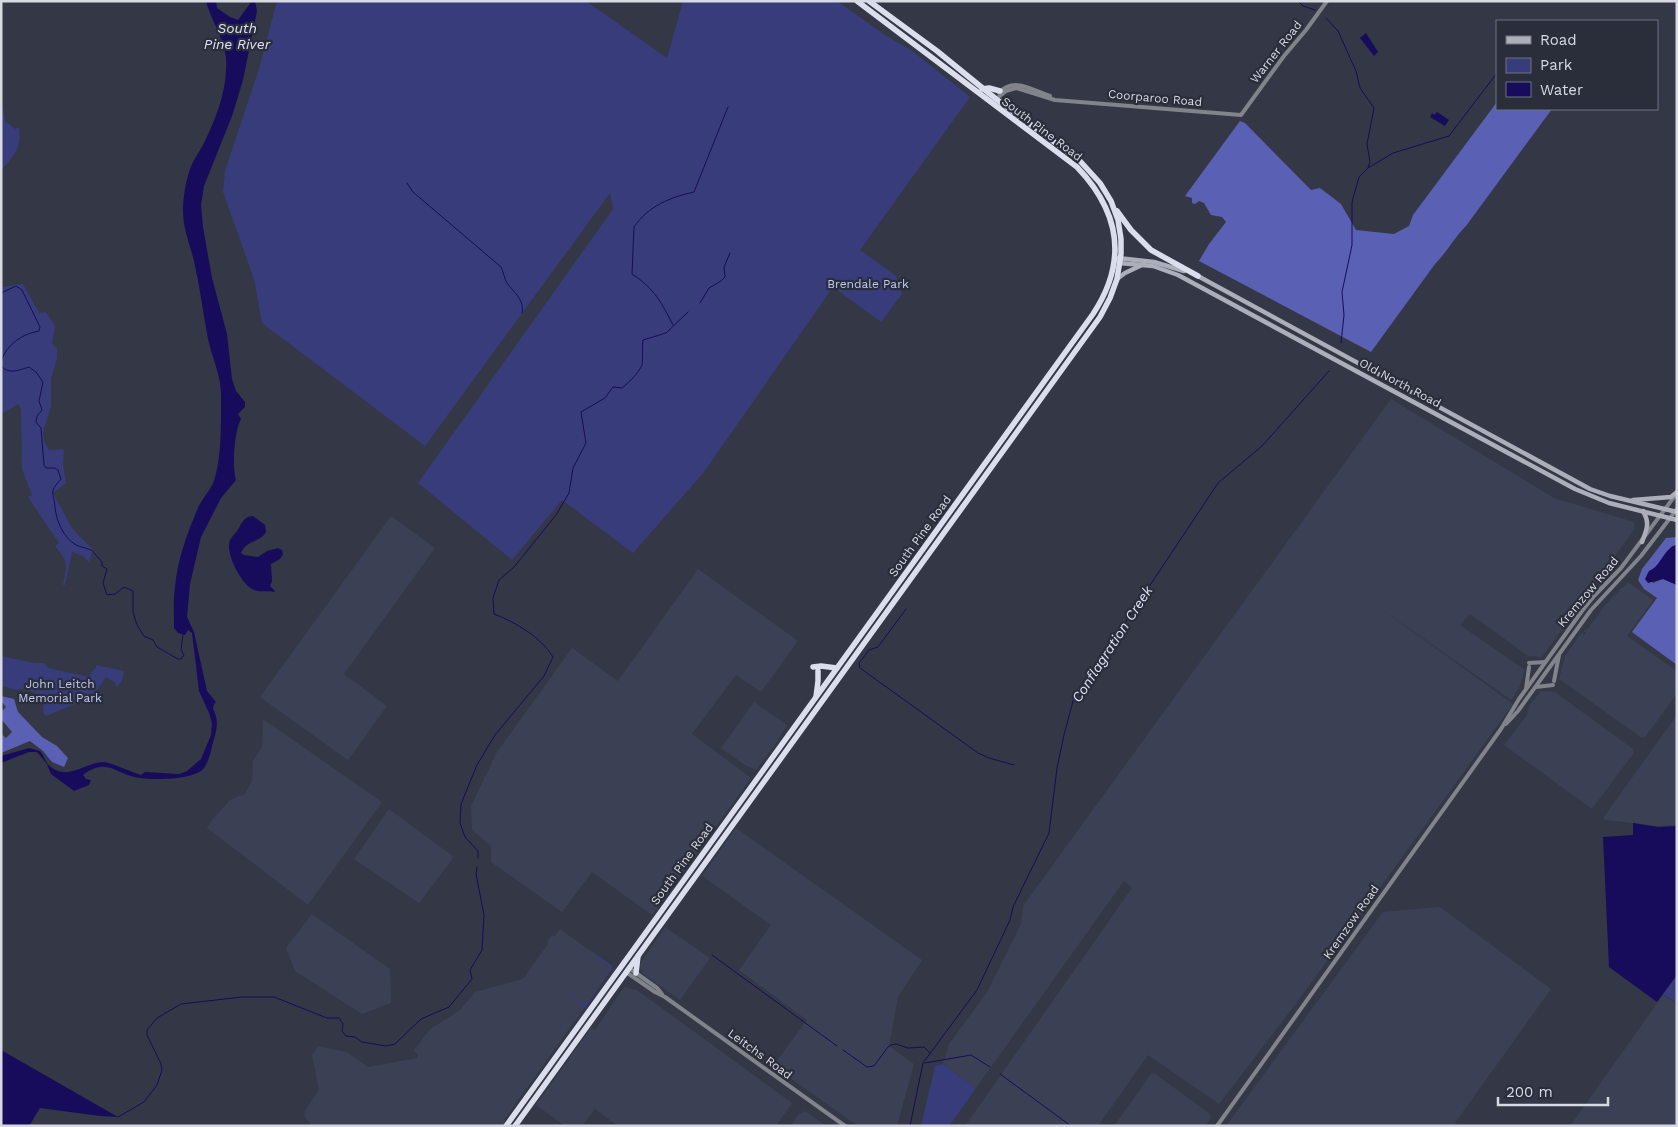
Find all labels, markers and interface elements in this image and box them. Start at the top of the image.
street label: Warner Road [1247,18,1305,86]
water label: South Pine River [204,20,271,52]
legend [1496,20,1658,110]
text: Road [1540,31,1577,49]
text: Park [1540,56,1573,74]
text: Water [1540,81,1583,99]
street label: Coorparoo Road [1107,87,1203,109]
street label: South Pine Road [999,94,1085,164]
park label: Brendale Park [827,277,909,291]
street label: Old North Road [1357,356,1443,410]
street label: South Pine Road [886,493,954,579]
street label: Kremzow Road [1555,554,1621,630]
water label: Conflagration Creek [1068,583,1156,705]
park label: John Leitch Memorial Park [18,677,102,705]
street label: South Pine Road [648,821,716,907]
street label: Kremzow Road [1320,882,1382,962]
street label: Leitchs Road [725,1026,795,1082]
scale bar [1498,1074,1608,1106]
text: 200 m [1506,1083,1553,1101]

